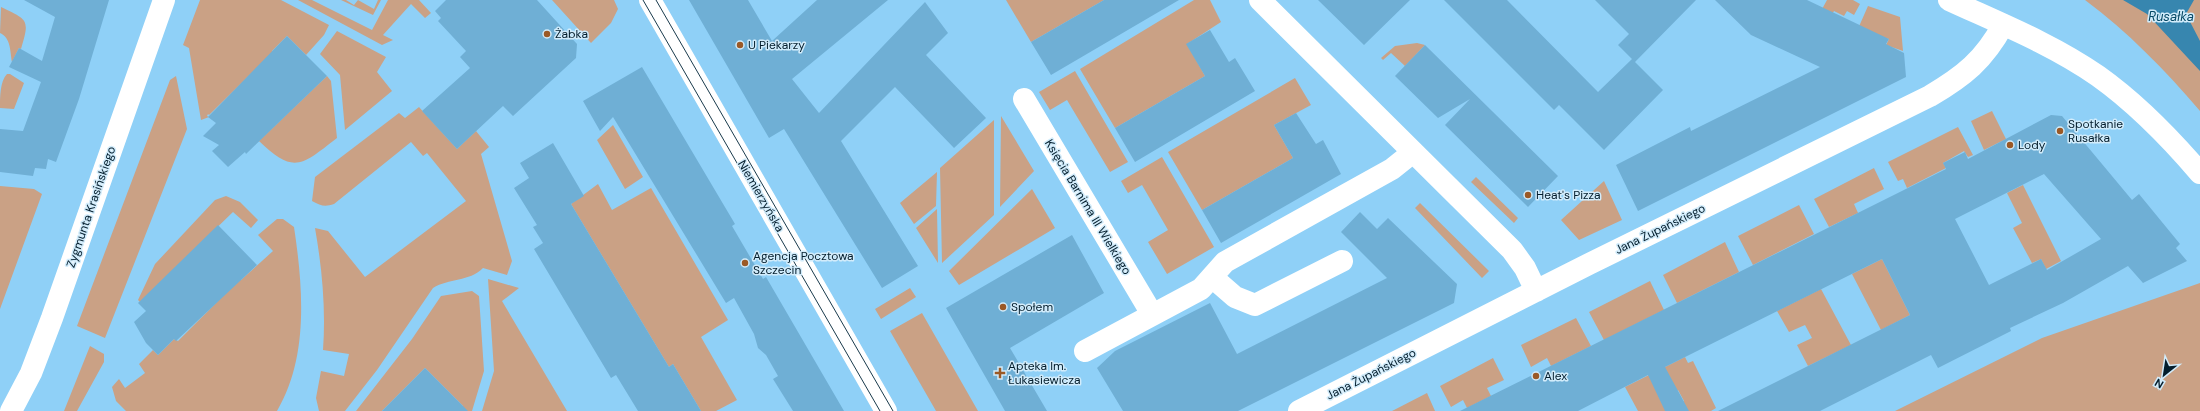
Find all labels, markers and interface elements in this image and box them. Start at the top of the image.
water label: Rusałka [2148,8,2194,25]
place label: Żabka [555,26,588,42]
marker: Żabka [542,29,552,39]
place label: U Piekarzy [748,37,805,53]
marker: U Piekarzy [735,40,745,50]
place label: Spotkanie Rusałka [2068,116,2123,146]
marker: Spotkanie Rusałka [2055,126,2065,136]
street label: Księcia Barnima III Wielkiego [1041,136,1135,278]
place label: Lody [2018,137,2046,153]
marker: Lody [2005,140,2015,150]
street label: Zygmunta Krasińskiego [63,144,119,270]
street label: Niemierzyńska [734,157,788,235]
place label: Heat's Pizza [1536,187,1601,203]
marker: Heat's Pizza [1523,190,1533,200]
street label: Jana Żupańskiego [1612,200,1708,258]
place label: Agencja Pocztowa Szczecin [753,248,854,278]
marker: Agencja Pocztowa Szczecin [740,258,750,268]
place label: Społem [1011,299,1053,315]
marker: Społem [998,302,1008,312]
street label: Jana Żupańskiego [1323,344,1419,404]
north arrow [2144,355,2184,395]
place label: Apteka Im. Łukasiewicza [1008,358,1080,388]
marker: Apteka Im. Łukasiewicza [995,368,1005,378]
place label: Alex [1544,368,1567,384]
marker: Alex [1531,371,1541,381]
text: N [2152,376,2166,392]

